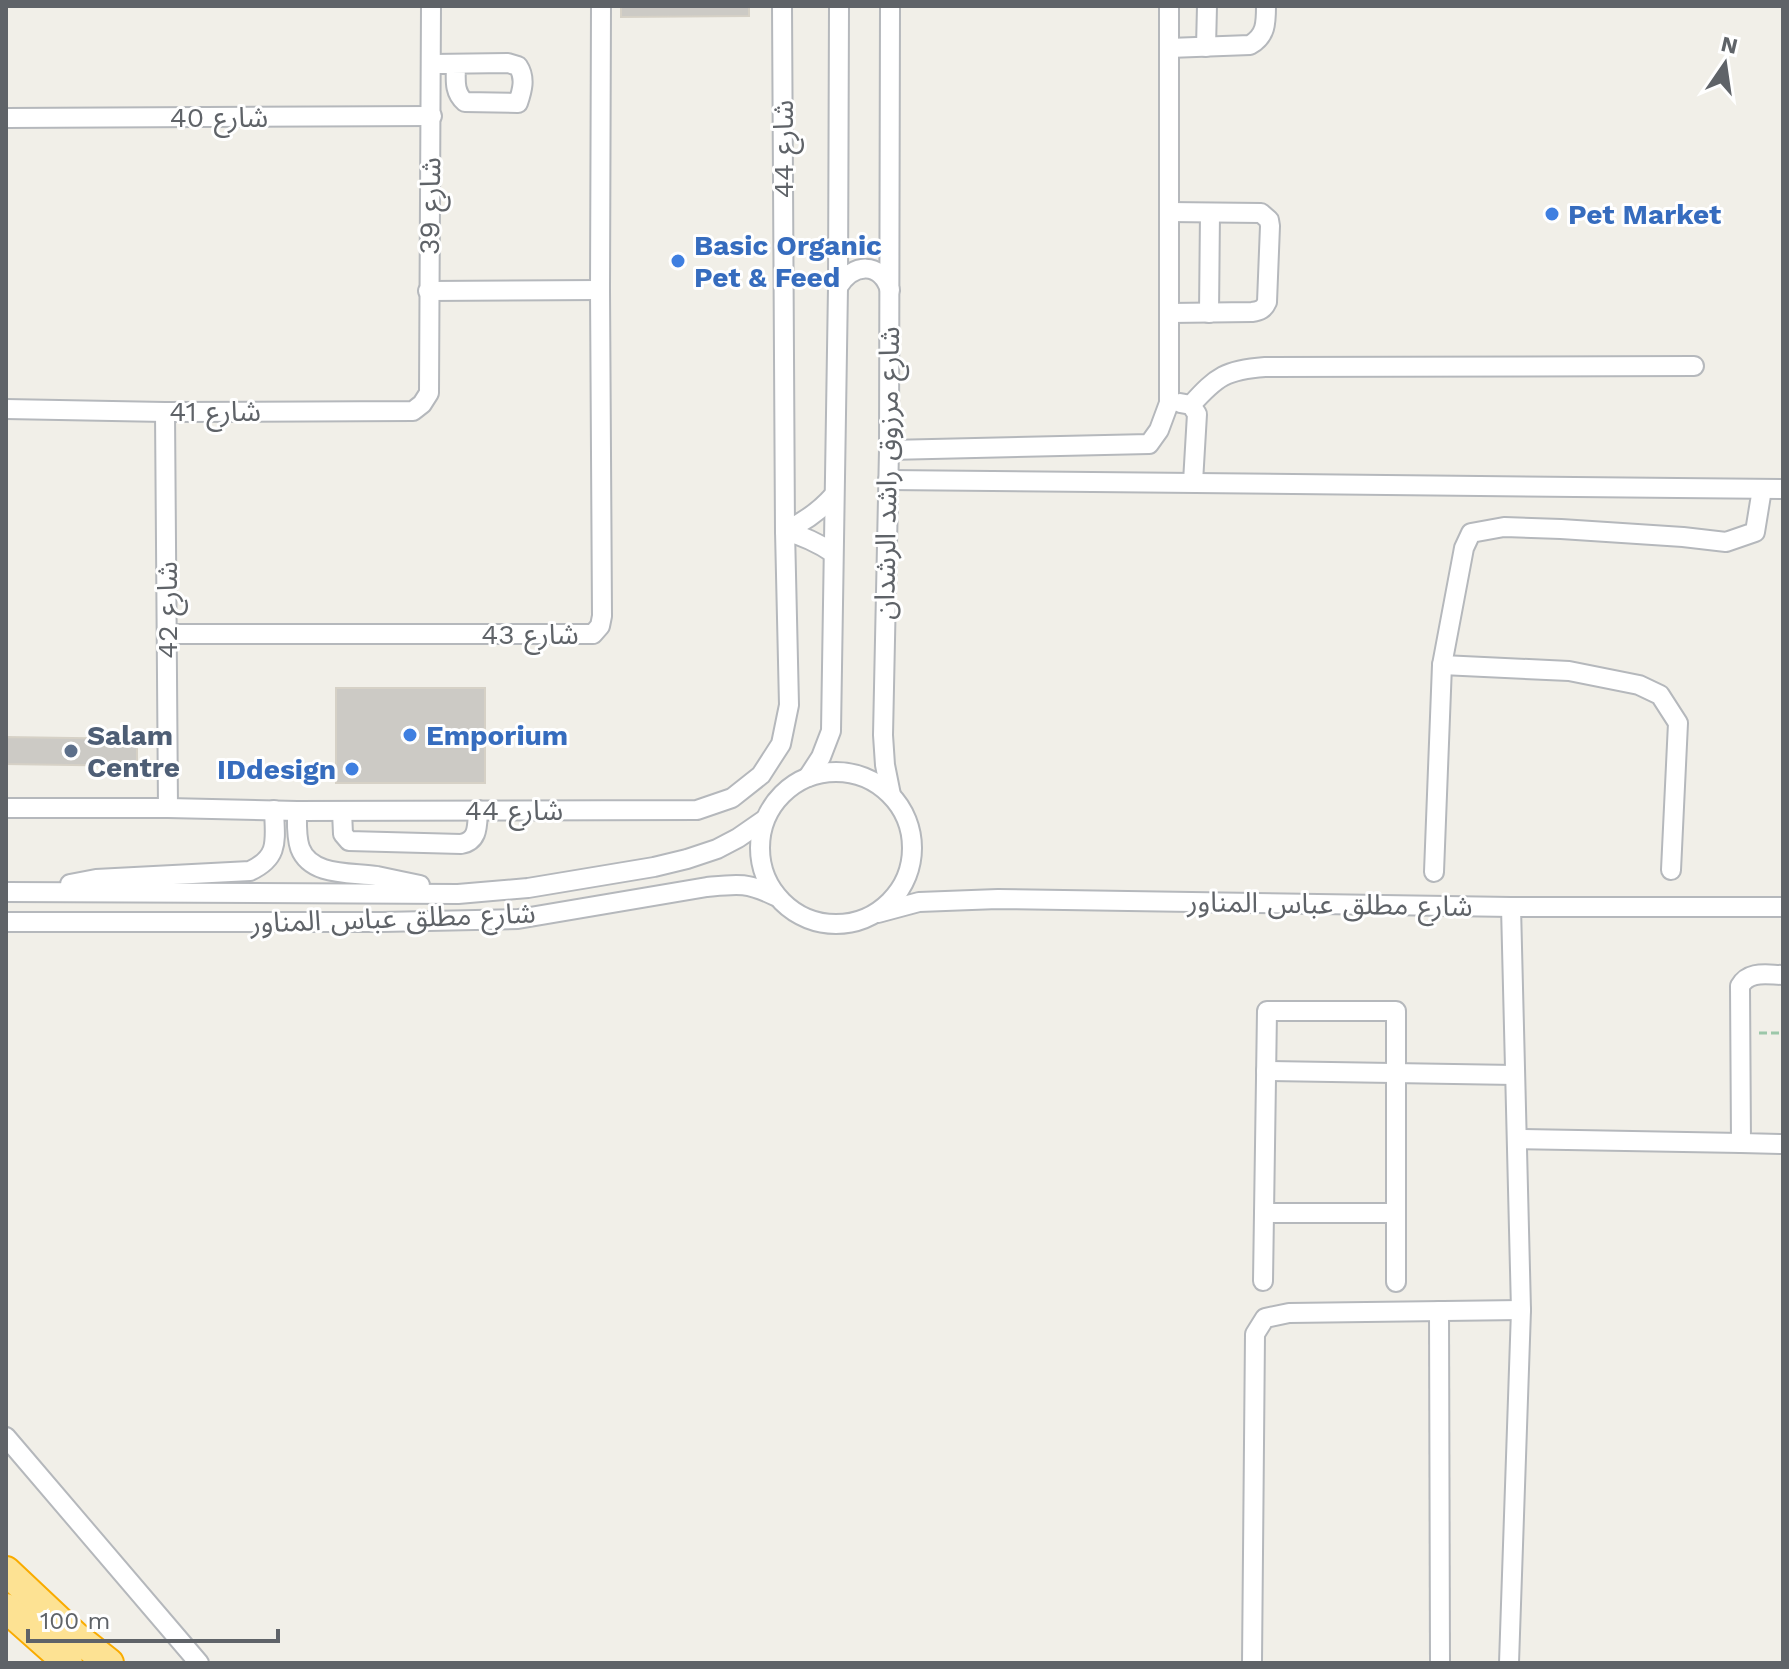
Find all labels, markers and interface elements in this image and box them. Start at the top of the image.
north arrow [1685,24,1765,104]
text: N [1719,31,1740,59]
street label: شارع 44 [767,100,804,198]
street label: شارع 40 [170,101,268,138]
street label: شارع 39 [413,157,451,255]
place label: Pet Market [1568,198,1721,231]
marker: Pet Market [1543,205,1561,223]
place label: Basic Organic Pet & Feed [694,229,882,294]
marker: Basic Organic Pet & Feed [669,252,687,270]
street label: شارع مرزوق راشد الرشدان [868,326,910,620]
street label: شارع 41 [169,395,261,432]
street label: شارع 42 [151,561,188,659]
street label: شارع 43 [481,618,579,655]
place label: Salam Centre [87,719,180,784]
place label: Emporium [426,719,568,752]
marker: Emporium [401,726,419,744]
marker: Salam Centre [62,742,80,760]
place label: IDdesign [217,753,336,786]
marker: IDdesign [343,760,361,778]
street label: شارع 44 [465,794,563,831]
street label: شارع مطلق عباس المناور [1186,885,1473,927]
street label: شارع مطلق عباس المناور [249,897,536,943]
scale bar [28,1593,278,1643]
text: 100 m [40,1607,110,1635]

